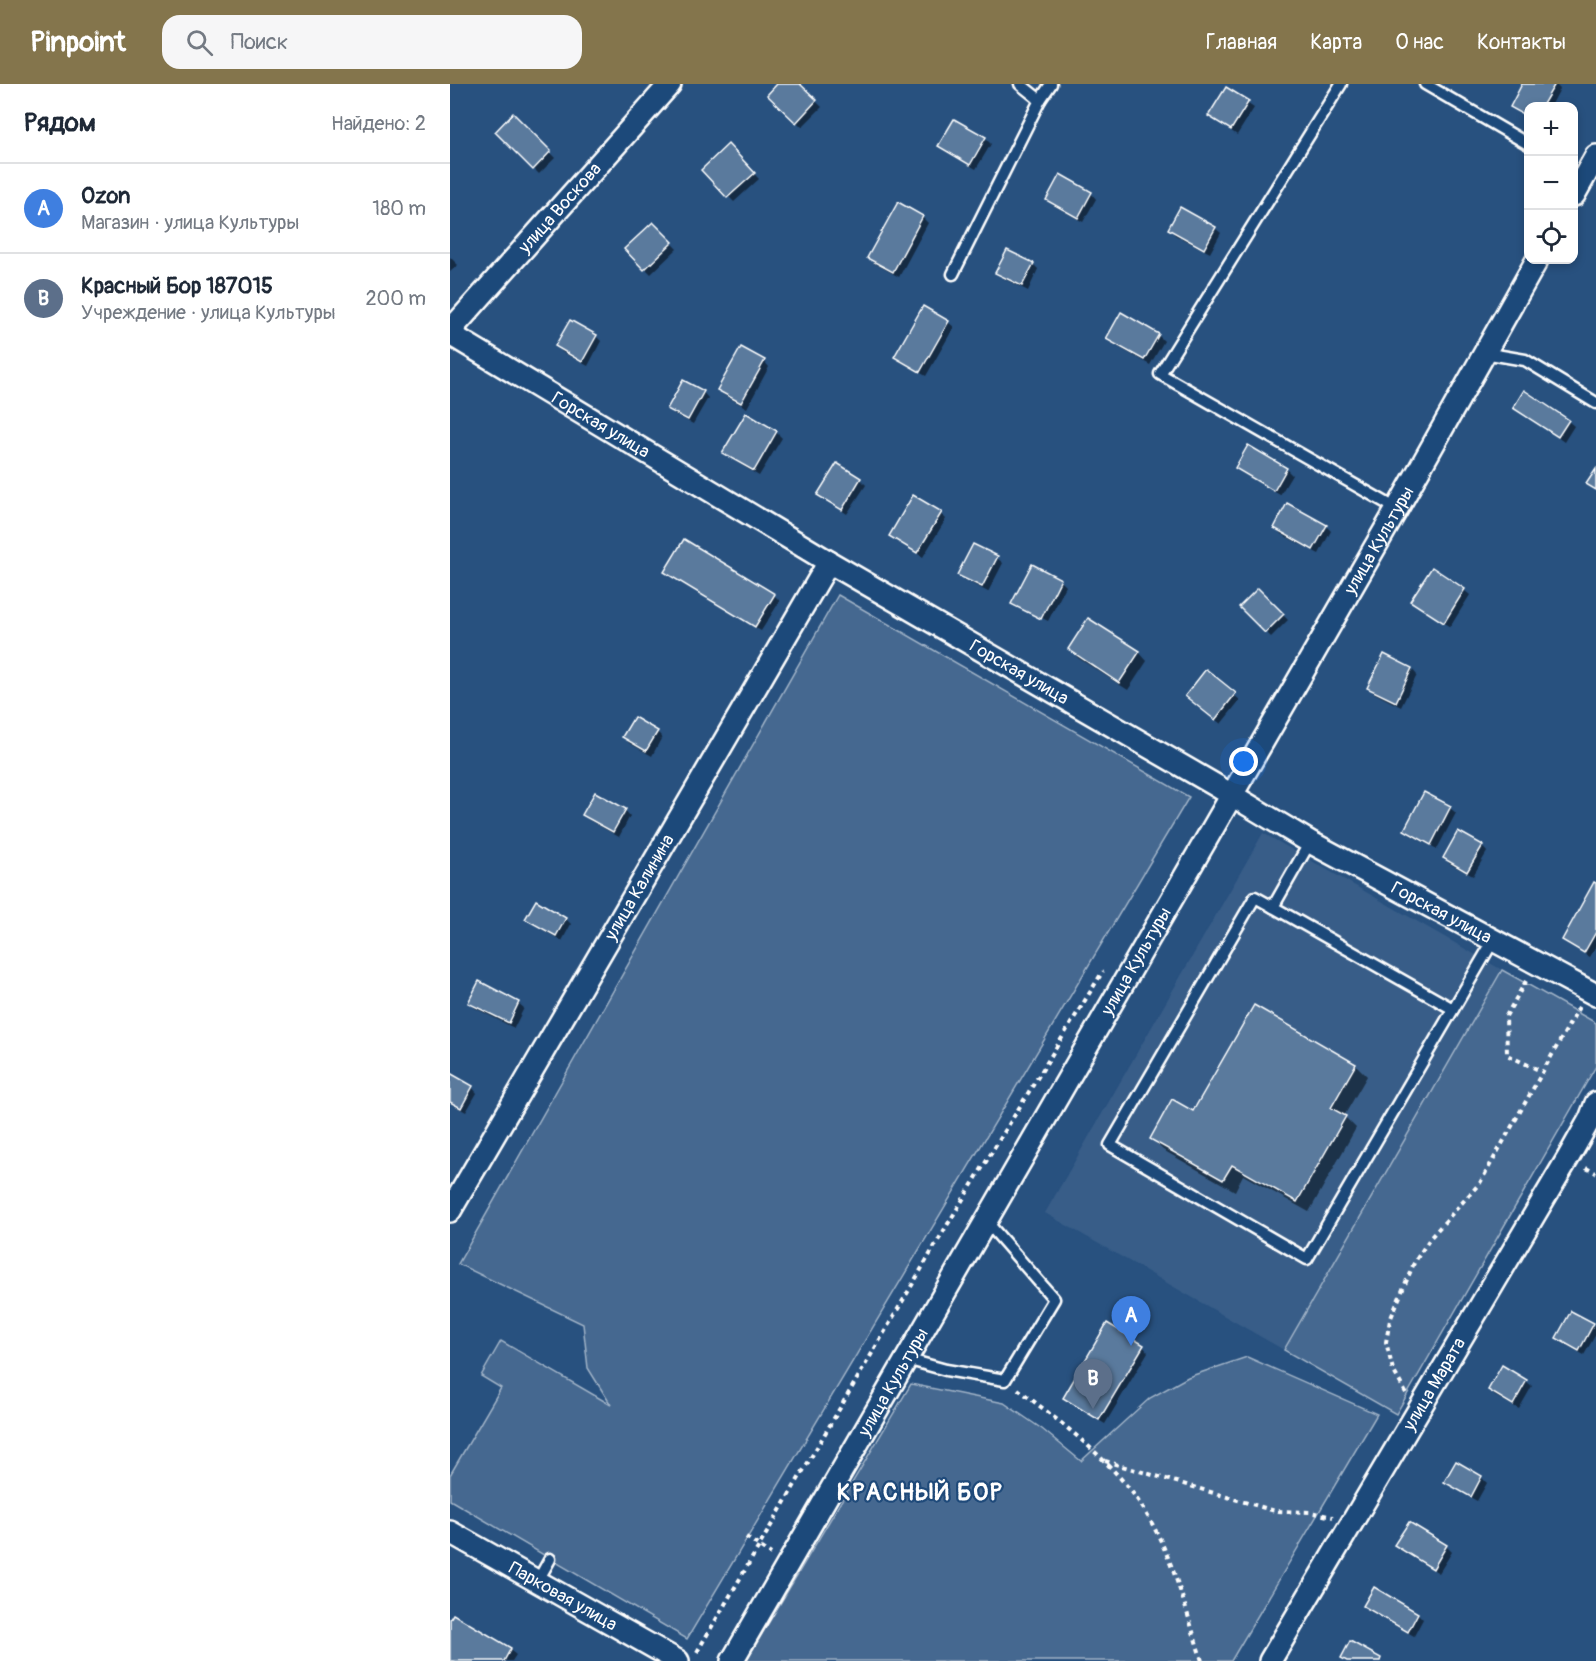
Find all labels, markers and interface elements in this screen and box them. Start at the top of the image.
search box [162,15,582,69]
text: Pinpoint [30,25,126,60]
icon: search [183,26,216,59]
text: Поиск [231,28,288,56]
text: Главная [1206,29,1277,56]
text: Карта [1310,29,1362,56]
text: О нас [1395,29,1444,56]
text: Контакты [1477,29,1566,56]
map controls [1524,102,1578,264]
button: + [1524,102,1578,156]
text: Рядом [24,107,96,139]
text: Найдено: 2 [331,111,426,136]
button: − [1524,156,1578,210]
street label: улица Воскова [513,158,606,259]
text: Ozon [81,182,130,210]
text: A [37,196,50,221]
text: 180 m [372,196,426,221]
text: Магазин · улица Культуры [81,210,299,235]
button: locate [1524,210,1578,264]
text: Красный Бор 187015 [81,272,273,300]
text: B [38,286,49,311]
text: 200 m [365,286,426,311]
text: Учреждение · улица Культуры [81,300,336,325]
street label: Горская улица [547,386,654,463]
street label: улица Культуры [1338,482,1419,599]
street label: Горская улица [965,634,1073,710]
your location [1229,747,1258,776]
street label: улица Калинина [599,830,679,945]
street label: Горская улица [1387,876,1496,949]
street label: улица Культуры [1095,903,1176,1020]
pin: A [1112,1296,1150,1346]
street label: улица Культуры [852,1324,933,1441]
street label: улица Марата [1397,1333,1471,1436]
pin: B [1074,1360,1112,1409]
district label: КРАСНЫЙ БОР [837,1478,1003,1507]
street label: Парковая улица [505,1556,622,1636]

